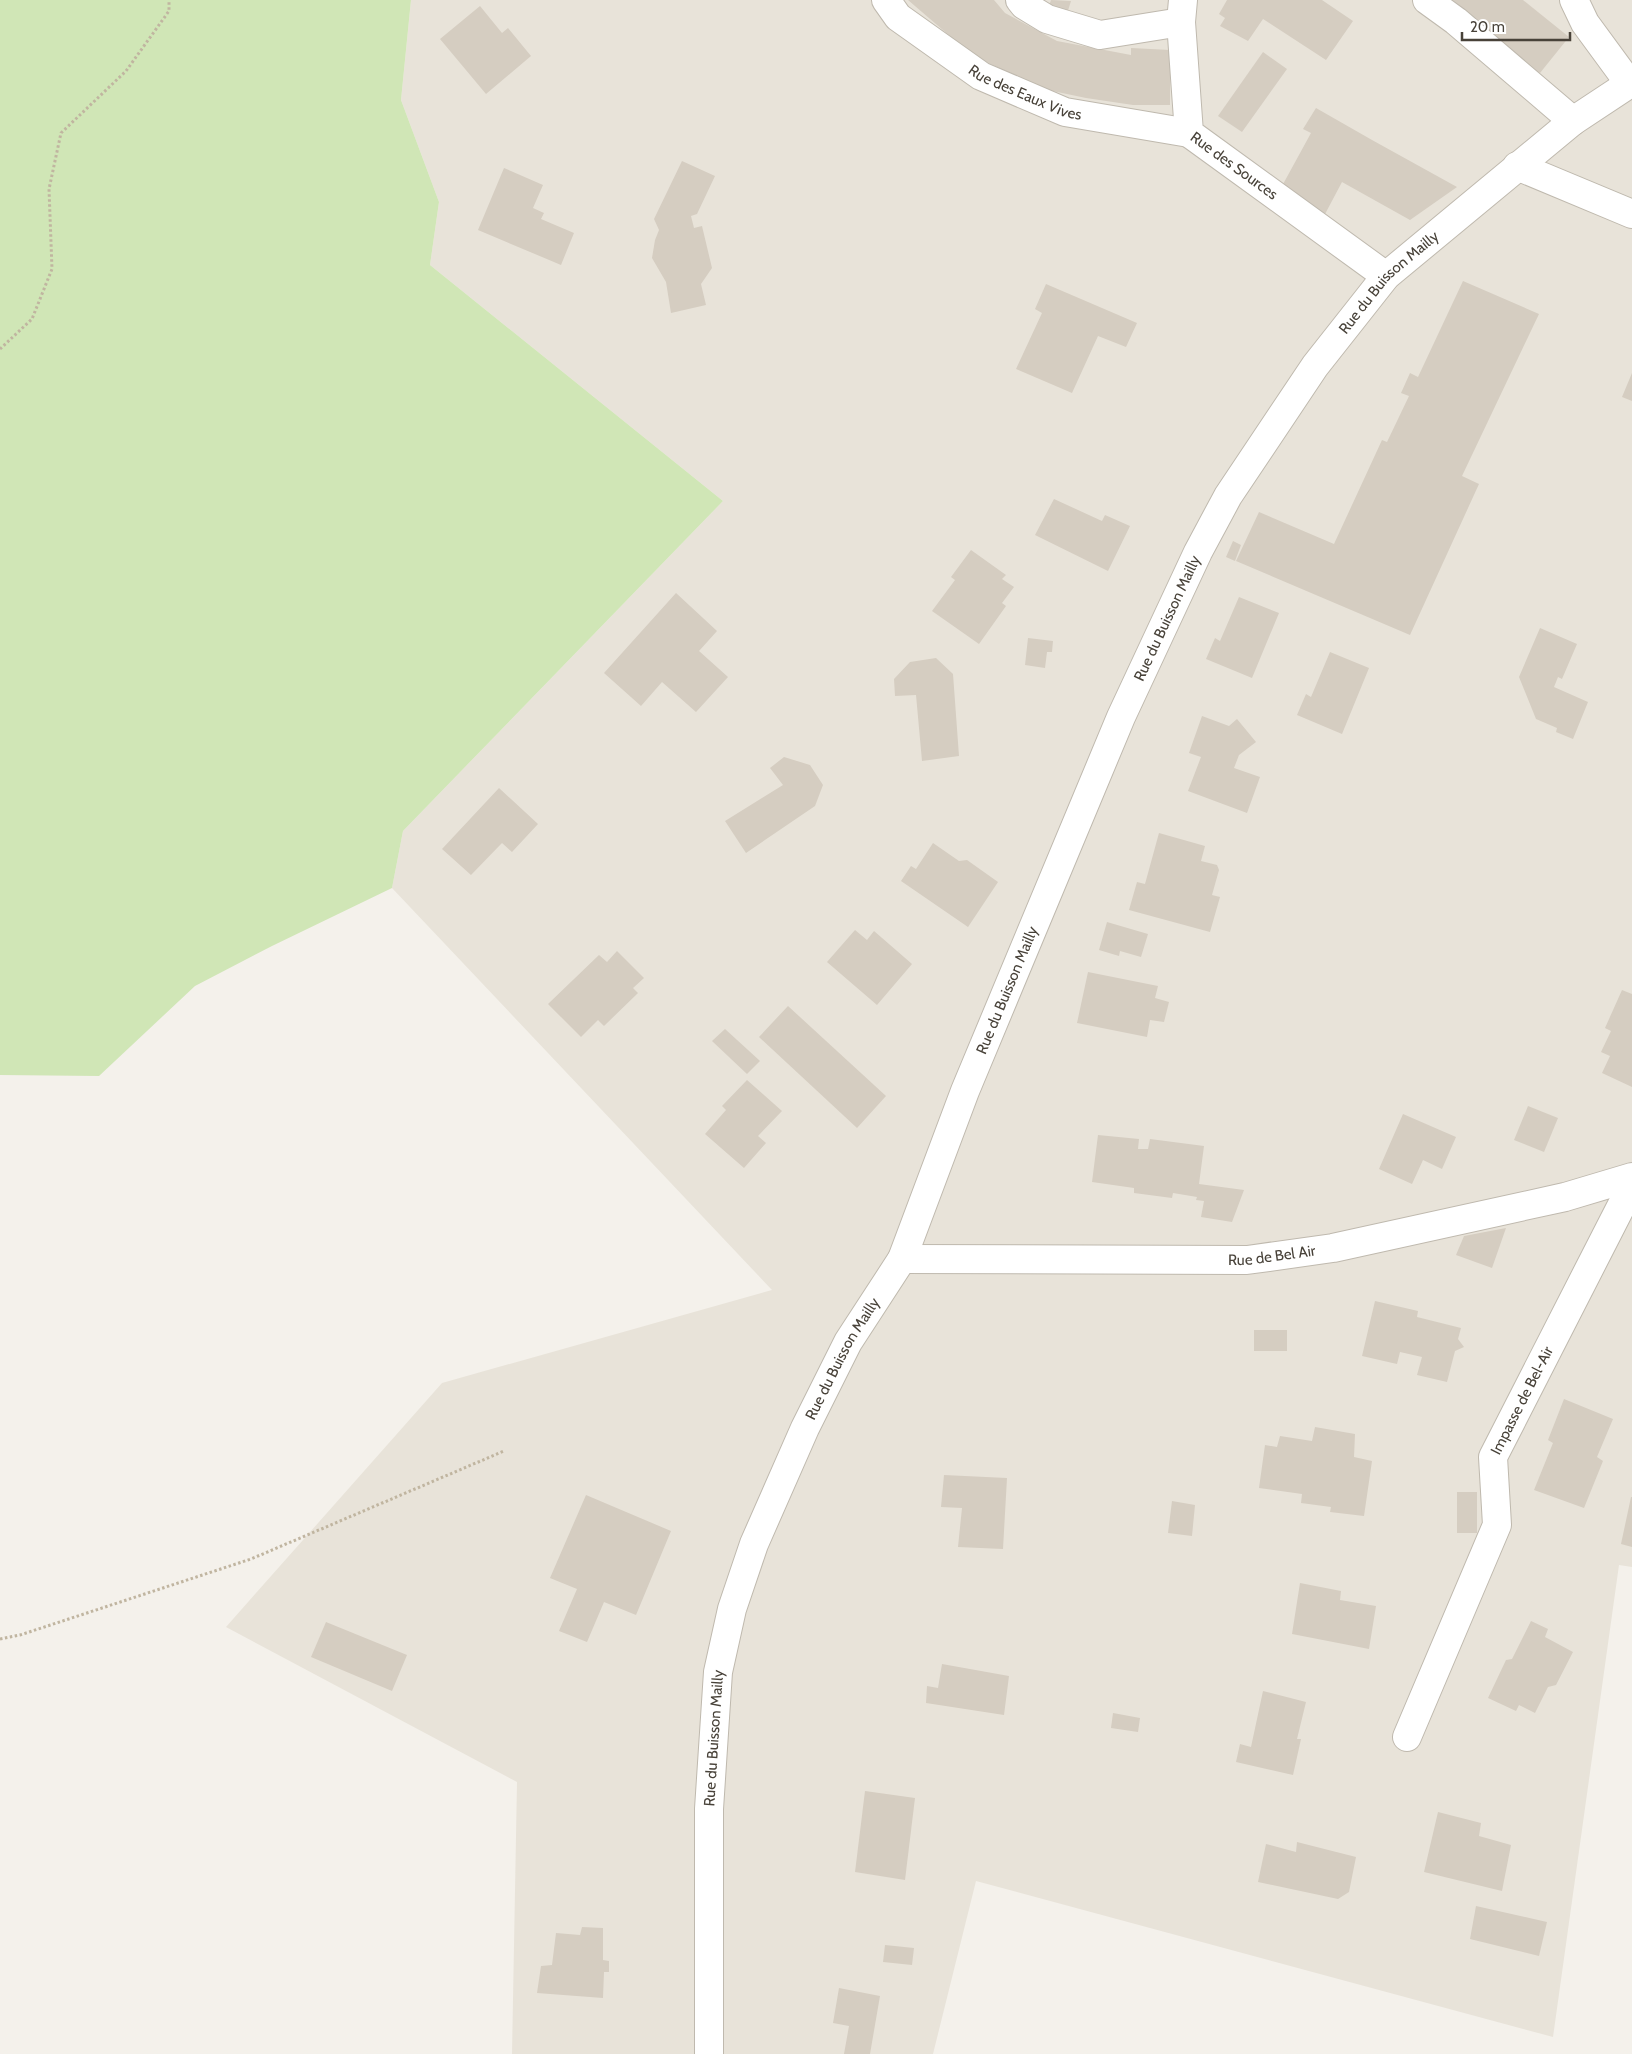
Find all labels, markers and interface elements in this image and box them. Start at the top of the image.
scale bar [1462,10,1570,42]
text: 20 m [1470,18,1505,36]
street label: Rue des Eaux Vives [965,61,1083,124]
street label: Rue des Sources [1187,128,1281,203]
street label: Rue du Buisson Mailly [1335,227,1443,337]
street label: Rue du Buisson Mailly [1130,552,1204,684]
street label: Rue du Buisson Mailly [972,923,1042,1057]
street label: Rue de Bel Air [1228,1242,1317,1269]
street label: Rue du Buisson Mailly [802,1294,884,1423]
street label: Impasse de Bel-Air [1487,1343,1557,1458]
street label: Rue du Buisson Mailly [700,1669,727,1807]

